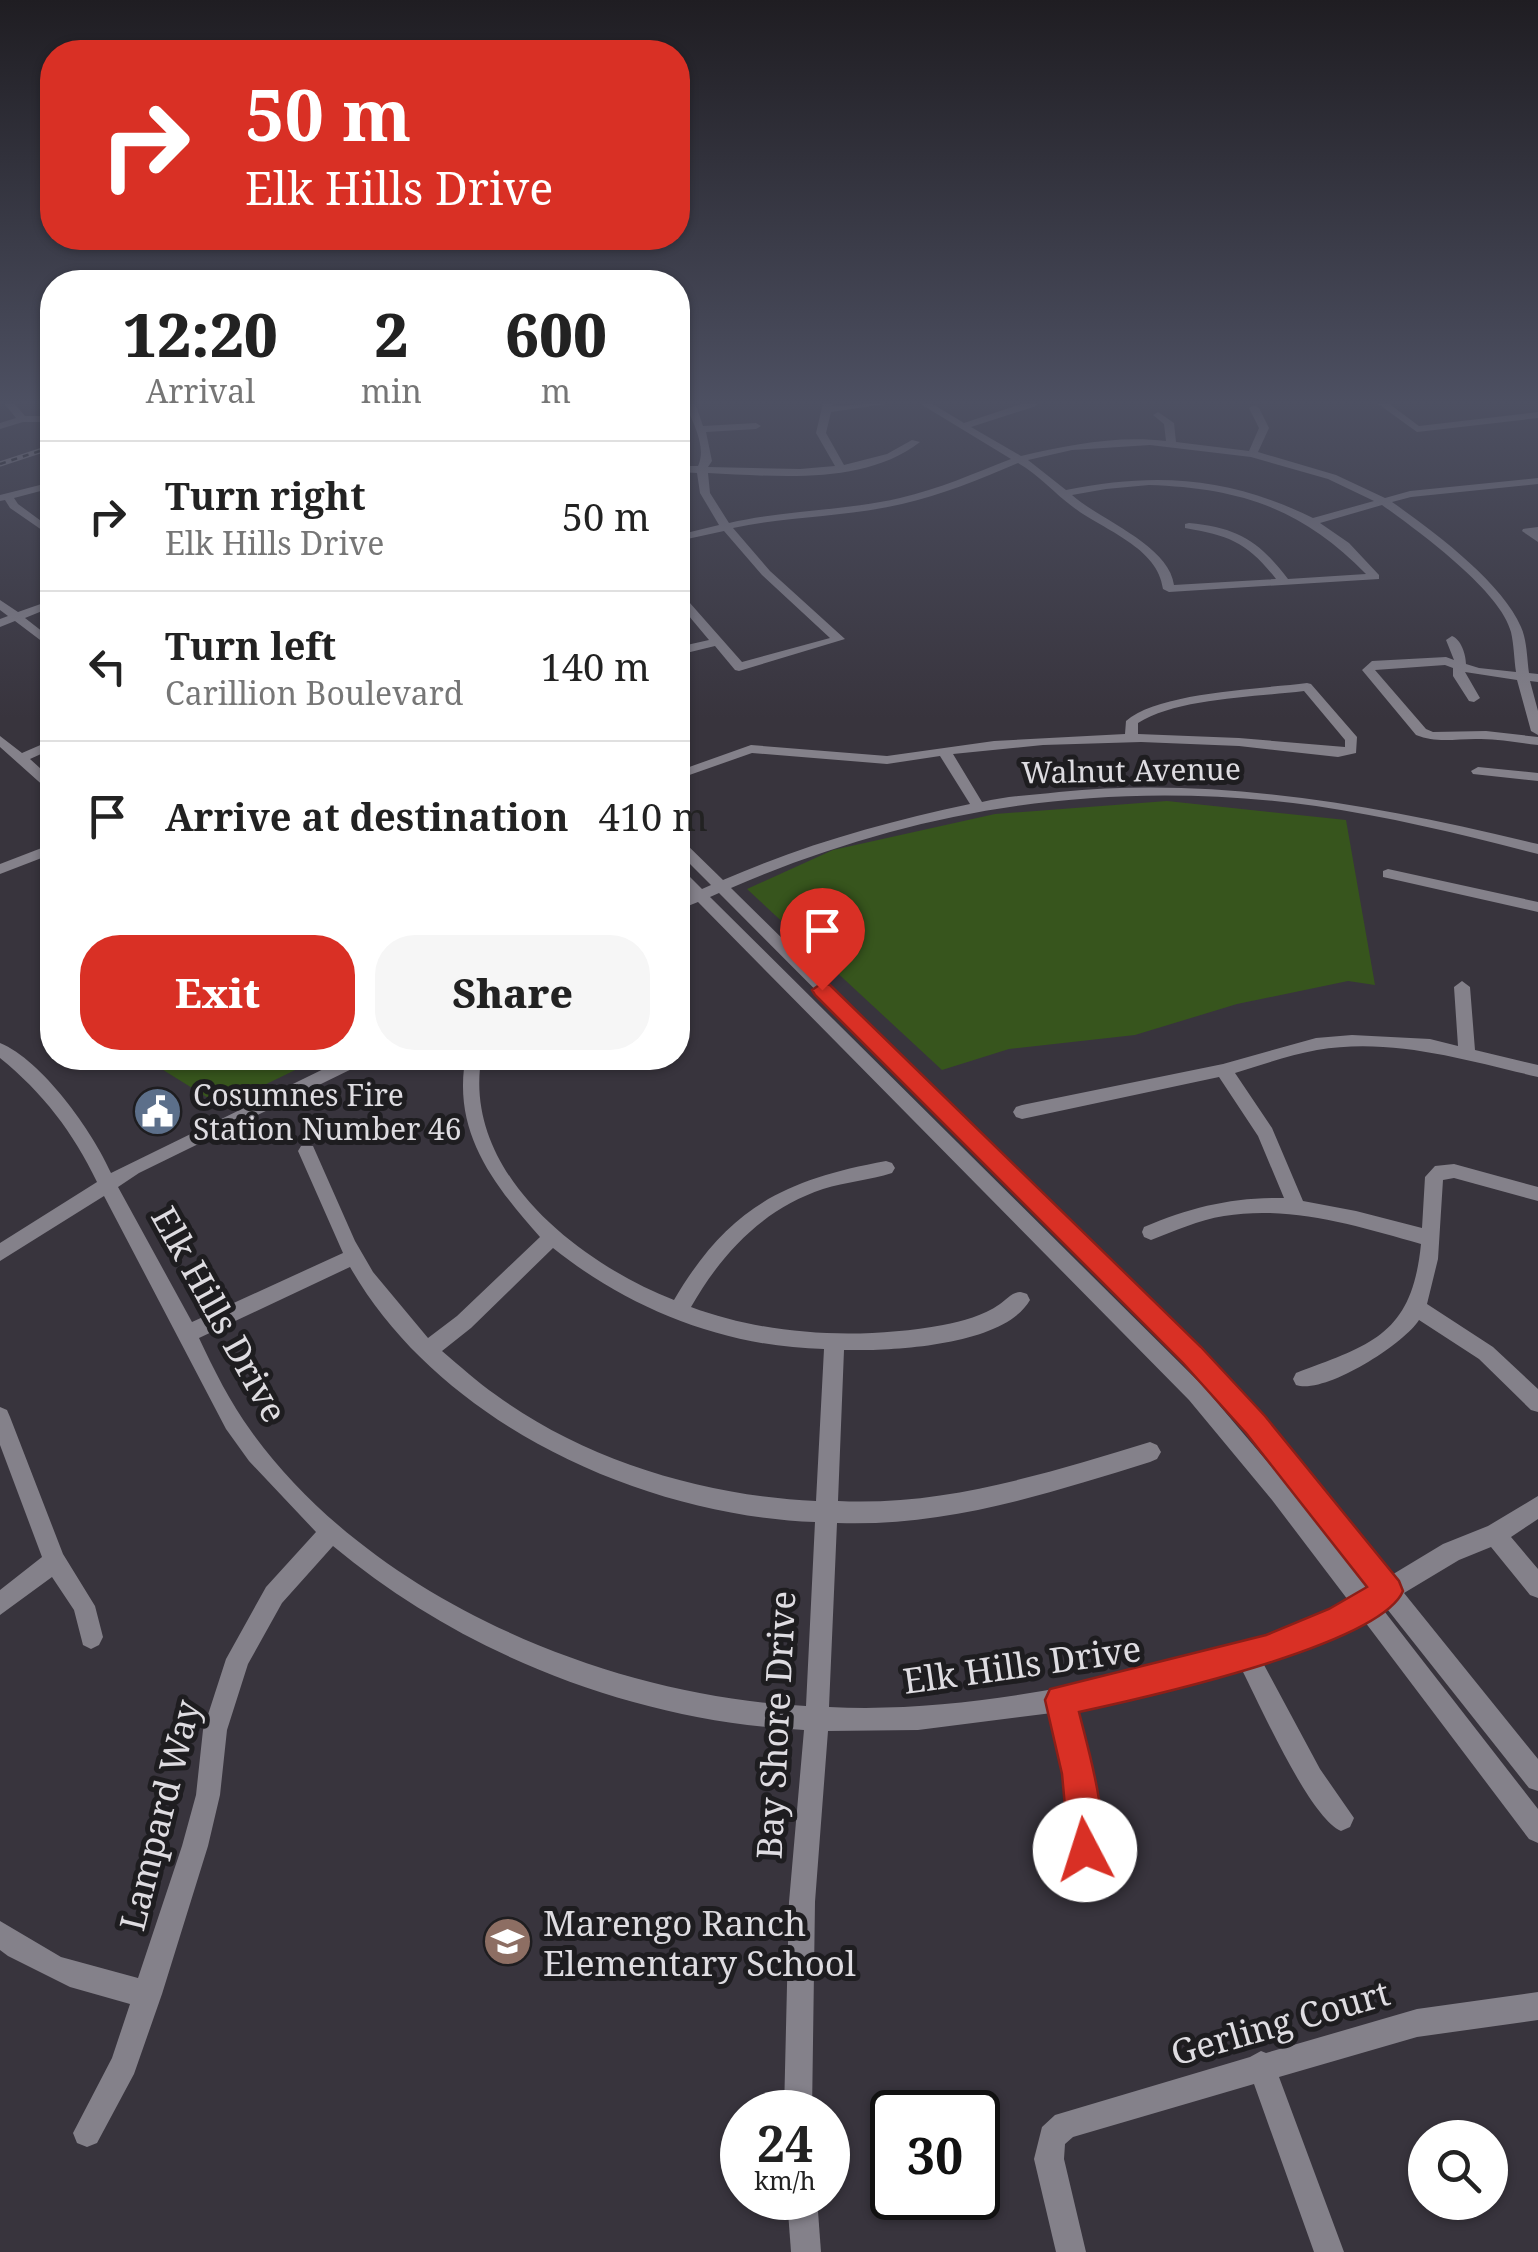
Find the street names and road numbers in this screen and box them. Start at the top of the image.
street label: Walnut Avenue [1021,748,1241,792]
street label: Elk Hills Drive [141,1198,299,1430]
street label: Bay Shore Drive [745,1590,805,1860]
street label: Elk Hills Drive [900,1624,1144,1704]
street label: Lampard Way [108,1695,210,1935]
street label: Gerling Court [1165,1968,1395,2076]

